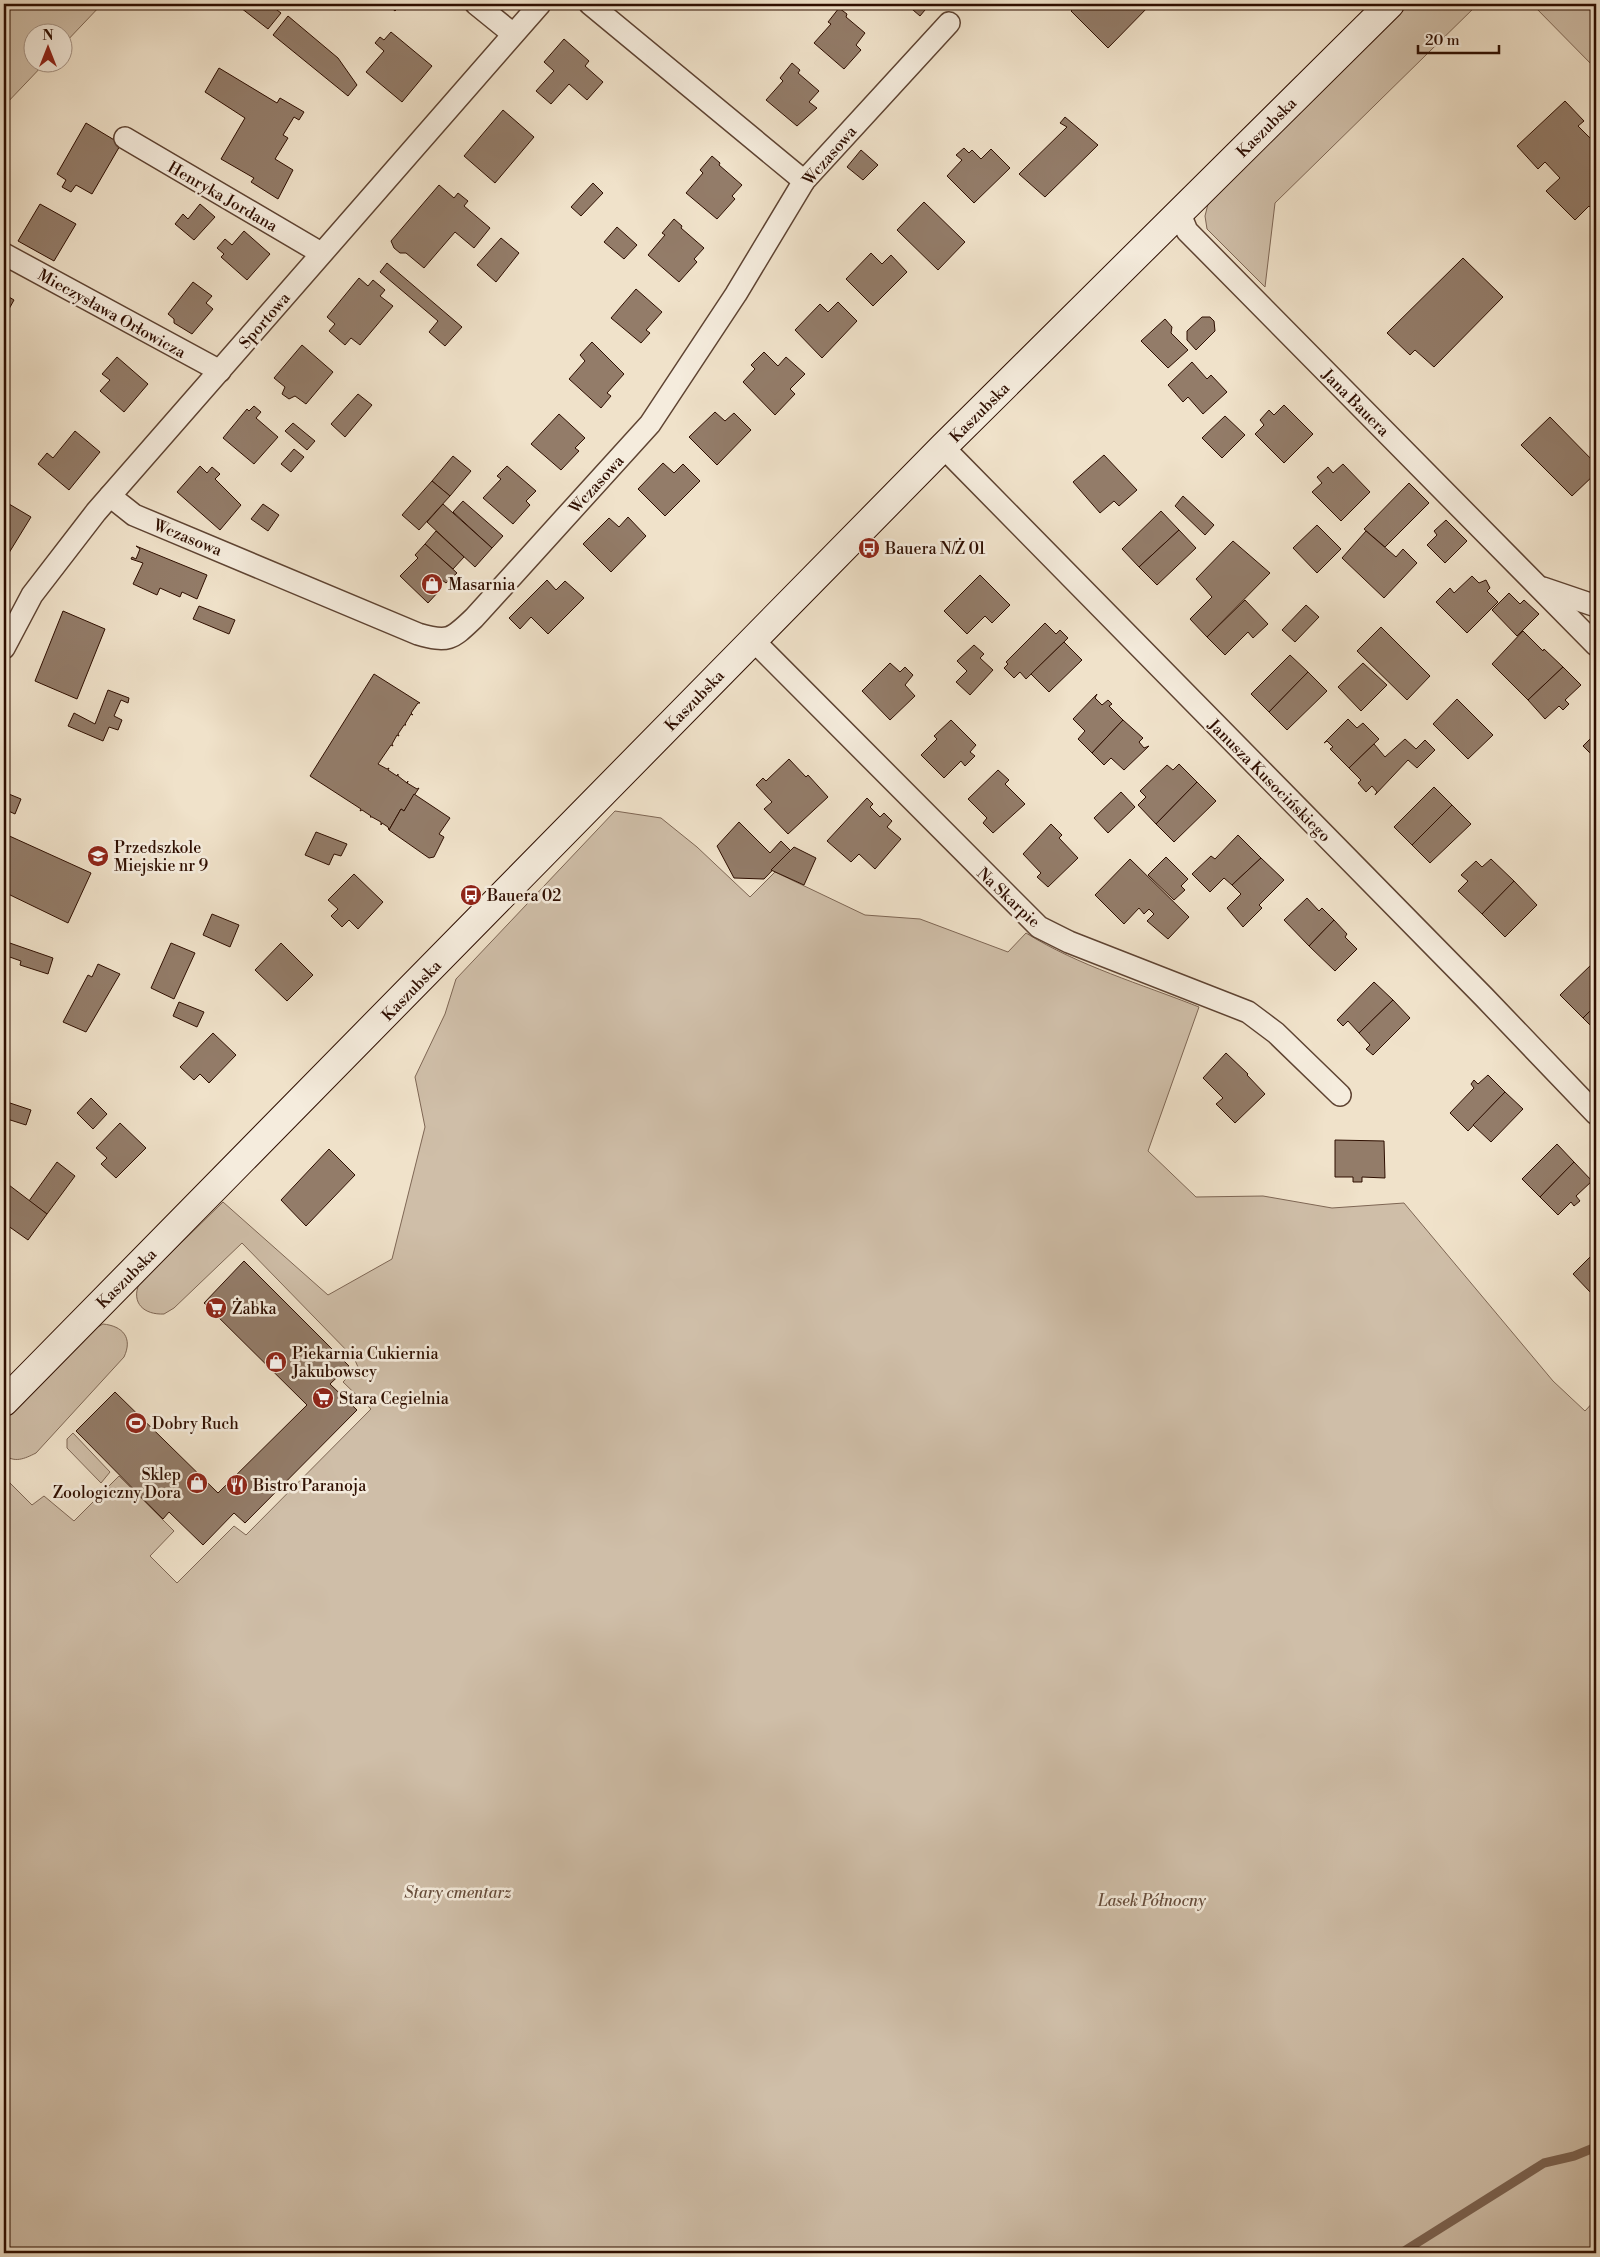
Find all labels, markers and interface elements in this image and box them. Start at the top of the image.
north arrow [22,22,72,72]
scale bar [1418,22,1499,54]
text: N [42,27,54,45]
text: 20 m [1425,31,1460,50]
street label: Kaszubska [1232,93,1302,162]
street label: Wczasowa [798,121,862,190]
street label: Henryka Jordana [164,157,282,237]
street label: Mieczysława Orłowicza [34,265,190,363]
street label: Sportowa [235,288,295,353]
street label: Jana Bauera [1317,364,1394,441]
street label: Kaszubska [945,378,1015,447]
street label: Wczasowa [564,450,629,519]
street label: Wczasowa [149,515,226,561]
bus stop icon: Bauera N/Ż 01 [857,536,881,560]
place label: Bauera N/Ż 01 [884,537,986,559]
shop icon: Masarnia [420,572,444,596]
place label: Masarnia [448,575,516,595]
street label: Kaszubska [661,665,729,735]
street label: Janusza Kusocińskiego [1203,714,1335,846]
place label: Przedszkole Miejskie nr 9 [114,838,209,876]
school or university icon: Przedszkole Miejskie nr 9 [86,844,110,868]
street label: Na Skarpie [973,863,1044,932]
bus stop icon: Bauera 02 [459,883,483,907]
place label: Bauera 02 [486,886,561,906]
street label: Kaszubska [378,955,446,1025]
street label: Kaszubska [92,1244,162,1313]
supermarket icon: Żabka [204,1296,228,1320]
place label: Żabka [232,1297,277,1319]
place label: Piekarnia Cukiernia Jakubowscy [291,1344,439,1382]
shop icon: Piekarnia Cukiernia Jakubowscy [264,1350,288,1374]
supermarket icon: Stara Cegielnia [311,1386,335,1410]
place label: Stara Cegielnia [339,1389,450,1409]
sports icon: Dobry Ruch [124,1411,148,1435]
place label: Dobry Ruch [152,1414,239,1434]
place label: Sklep Zoologiczny Dora [53,1465,182,1503]
shop icon: Sklep Zoologiczny Dora [185,1471,209,1495]
restaurant icon: Bistro Paranoja [225,1473,249,1497]
place label: Bistro Paranoja [252,1476,367,1496]
park label: Stary cmentarz [404,1883,512,1903]
park label: Lasek Północny [1097,1891,1207,1911]

